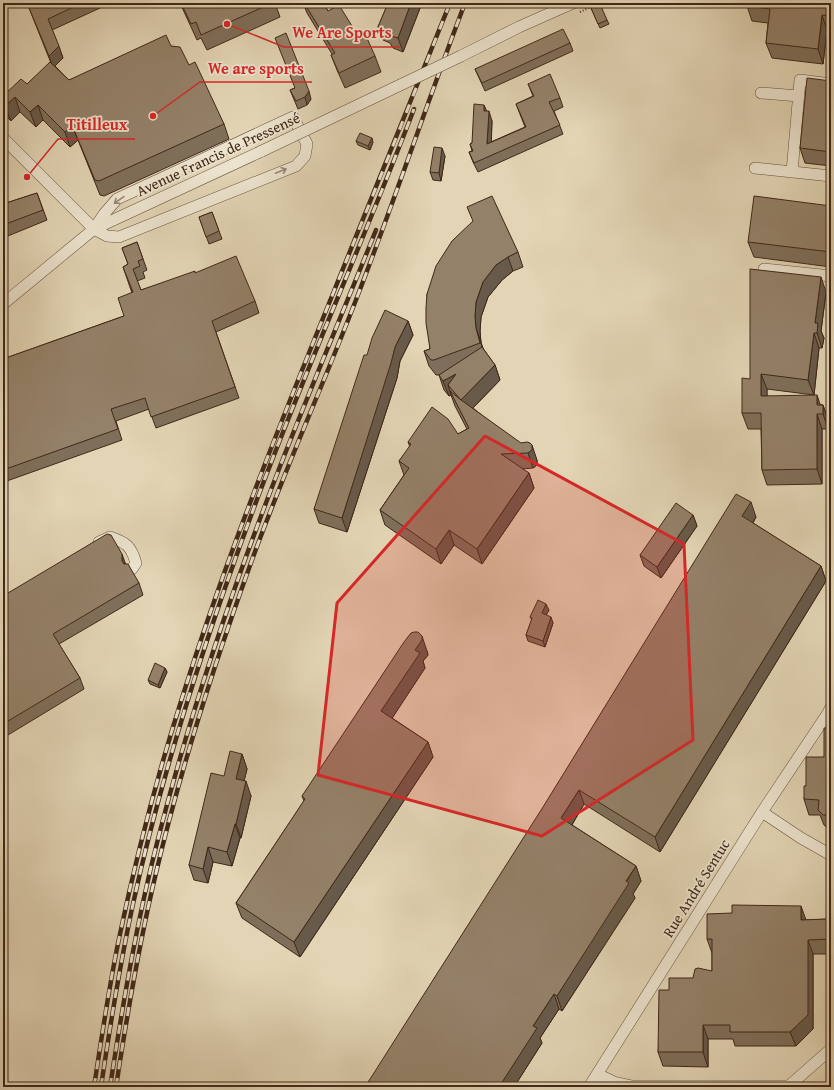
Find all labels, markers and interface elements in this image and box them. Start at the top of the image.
callout: We Are Sports [284,19,400,47]
text: We Are Sports [292,20,392,44]
callout: We are sports [200,54,312,82]
text: We are sports [208,56,304,80]
street label: Avenue Francis de Pressensé [133,107,303,201]
callout: Titilleux [58,111,135,139]
text: Titilleux [67,112,128,136]
one-way arrow [275,167,287,175]
one-way arrow [113,196,124,204]
street label: Rue André Sentuc [657,835,735,941]

